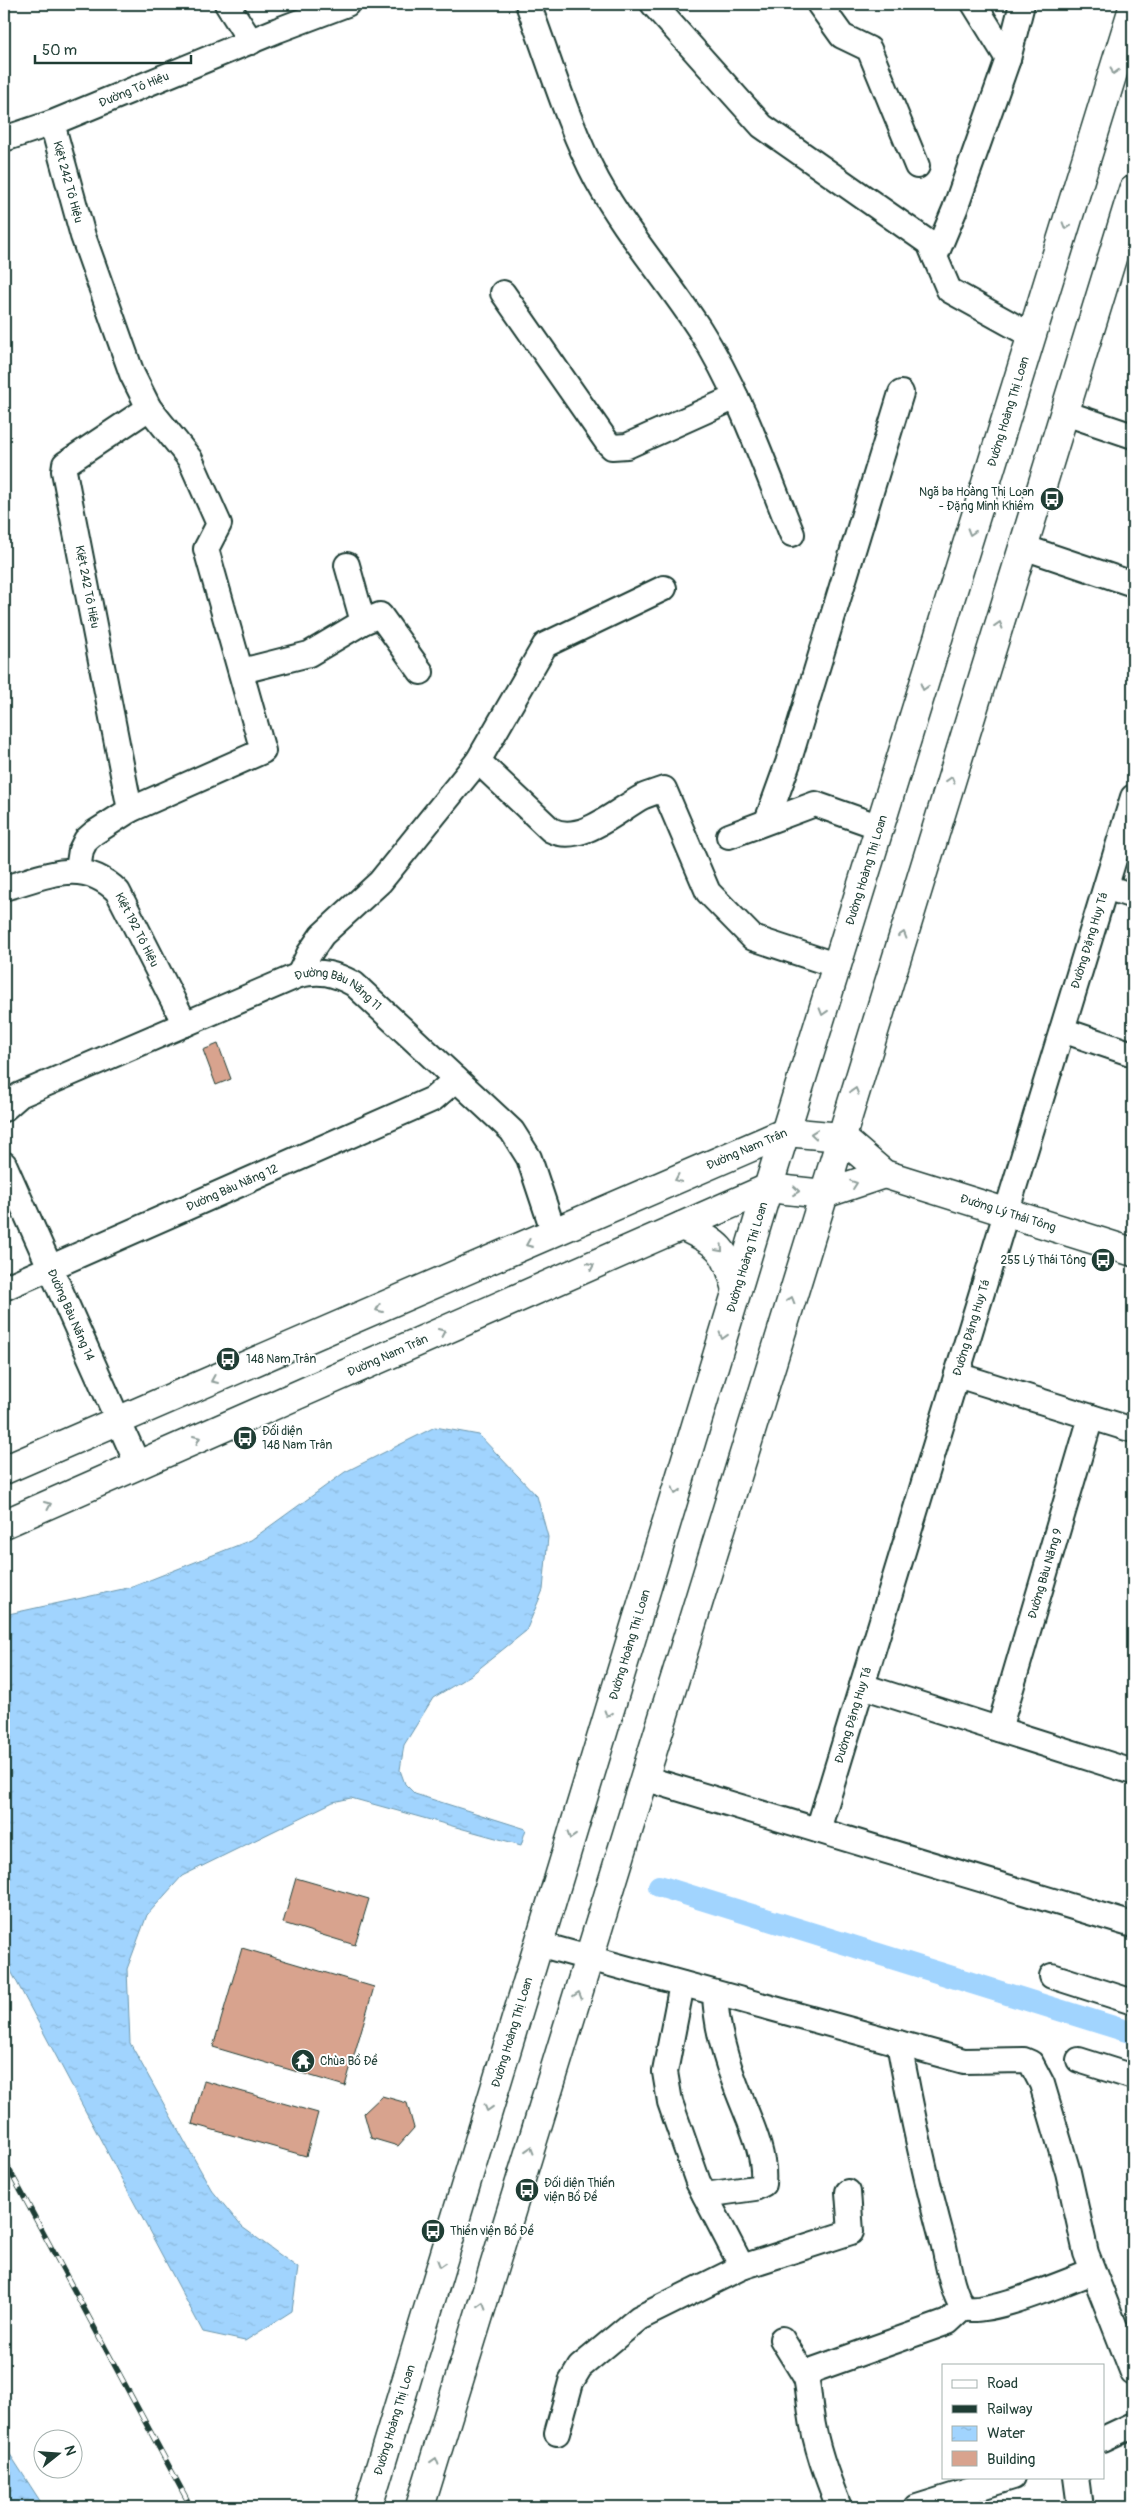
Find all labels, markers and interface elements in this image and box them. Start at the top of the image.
scale bar [35,32,191,64]
text: 50 m [42,41,77,60]
one-way arrow [1109,66,1119,75]
street label: Đường Tô Hiệu [96,68,171,110]
street label: Kiệt 242 Tô Hiệu [50,139,87,224]
one-way arrow [1061,222,1071,230]
street label: Đường Hoàng Thị Loan [984,354,1032,469]
place label: Ngã ba Hoàng Thị Loan - Đặng Minh Khiêm [919,485,1034,514]
bus stop icon: Ngã ba Hoàng Thị Loan - Đặng Minh Khiêm [1039,486,1065,512]
one-way arrow [967,528,977,536]
street label: Kiệt 242 Tô Hiệu [72,544,102,630]
one-way arrow [994,621,1004,629]
one-way arrow [919,683,929,691]
one-way arrow [946,776,956,785]
street label: Đường Hoàng Thị Loan [842,813,890,927]
street label: Kiệt 192 Tô Hiệu [112,890,162,969]
street label: Đường Đặng Huy Tá [1068,890,1111,990]
one-way arrow [898,932,908,940]
street label: Đường Bàu Năng 11 [292,965,385,1013]
one-way arrow [819,1008,829,1016]
one-way arrow [850,1087,860,1095]
street label: Đường Nam Trân [704,1125,789,1173]
one-way arrow [809,1129,817,1140]
street label: Đường Bàu Năng 12 [184,1161,280,1214]
one-way arrow [674,1173,683,1184]
one-way arrow [849,1180,857,1190]
one-way arrow [792,1185,800,1196]
street label: Đường Lý Thái Tông [958,1191,1058,1235]
street label: Đường Hoàng Thị Loan [723,1200,771,1314]
one-way arrow [525,1238,534,1249]
one-way arrow [714,1243,723,1252]
bus stop icon: 255 Lý Thái Tông [1090,1247,1116,1273]
place label: 255 Lý Thái Tông [1000,1253,1086,1268]
one-way arrow [586,1262,595,1273]
street label: Đường Bàu Năng 14 [44,1266,98,1363]
street label: Đường Đặng Huy Tá [949,1277,993,1378]
one-way arrow [785,1296,795,1304]
one-way arrow [376,1303,384,1313]
one-way arrow [437,1327,446,1338]
street label: Đường Nam Trân [345,1331,430,1380]
one-way arrow [718,1331,728,1339]
bus stop icon: 148 Nam Trân [215,1346,241,1372]
place label: 148 Nam Trân [246,1352,316,1367]
one-way arrow [210,1373,219,1384]
place label: Đối diện 148 Nam Trân [262,1423,332,1453]
bus stop icon: Đối diện 148 Nam Trân [232,1425,258,1451]
one-way arrow [192,1435,201,1446]
one-way arrow [671,1486,681,1495]
one-way arrow [43,1500,52,1511]
street label: Đường Bàu Năng 9 [1024,1527,1065,1621]
street label: Đường Hoàng Thị Loan [606,1588,653,1702]
street label: Đường Đặng Huy Tá [831,1665,875,1765]
one-way arrow [604,1709,614,1717]
one-way arrow [567,1831,577,1839]
street label: Đường Hoàng Thị Loan [488,1975,536,2089]
one-way arrow [572,1991,582,1999]
temple icon: Chùa Bồ Đề [290,2048,316,2074]
place label: Chùa Bồ Đề [320,2053,378,2069]
one-way arrow [484,2104,494,2112]
one-way arrow [525,2146,535,2155]
place label: Đối diện Thiền viện Bồ Đề [543,2175,615,2205]
bus stop icon: Đối diện Thiền viện Bồ Đề [514,2177,540,2203]
bus stop icon: Thiền viện Bồ Đề [420,2218,446,2244]
place label: Thiền viện Bồ Đề [450,2223,534,2239]
one-way arrow [437,2259,447,2267]
one-way arrow [477,2302,487,2310]
street label: Đường Hoàng Thị Loan [371,2363,418,2477]
legend [942,2364,1104,2478]
text: Road [987,2374,1018,2393]
text: Railway [987,2400,1033,2419]
text: Water [987,2424,1026,2443]
north arrow [32,2428,82,2478]
text: N [60,2443,79,2457]
text: Building [987,2450,1035,2469]
one-way arrow [429,2457,439,2465]

